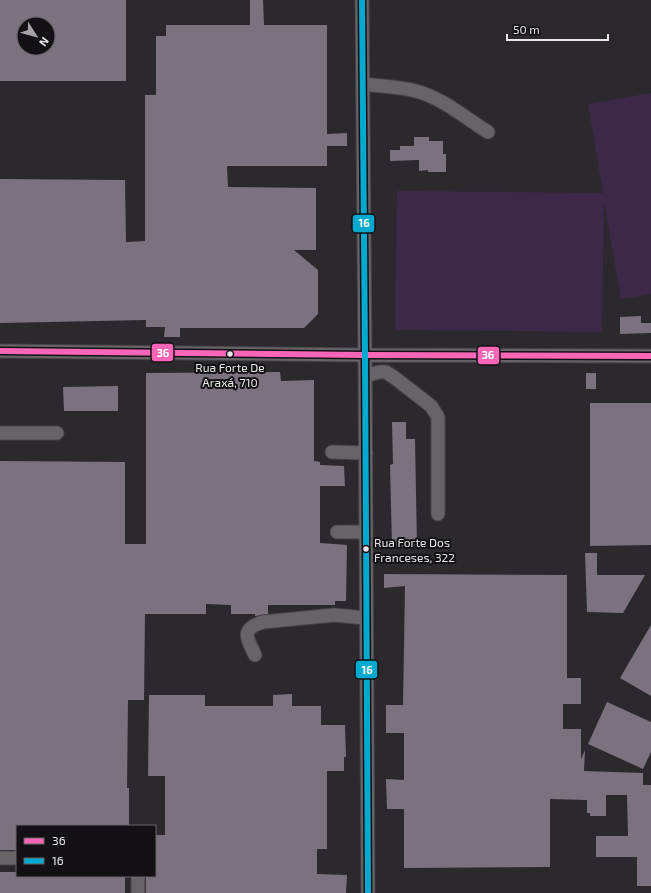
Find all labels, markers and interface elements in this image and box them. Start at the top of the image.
north arrow [16,16,56,56]
scale bar [507,16,608,42]
text: 50 m [513,22,540,36]
text: N [37,35,52,49]
line badge: 16 [352,214,375,233]
text: 16 [358,216,370,229]
line badge: 36 [151,343,174,362]
text: 36 [157,346,170,359]
line badge: 36 [477,346,500,365]
text: 36 [482,348,495,361]
marker: Rua Forte De Araxá, 710 [225,349,235,359]
place label: Rua Forte De Araxá, 710 [195,360,265,389]
place label: Rua Forte Dos Franceses, 322 [374,535,455,564]
marker: Rua Forte Dos Franceses, 322 [361,544,371,554]
line badge: 16 [355,660,378,679]
text: 16 [361,663,373,676]
legend [16,825,156,877]
text: 36 [52,833,66,847]
text: 16 [52,853,64,867]

